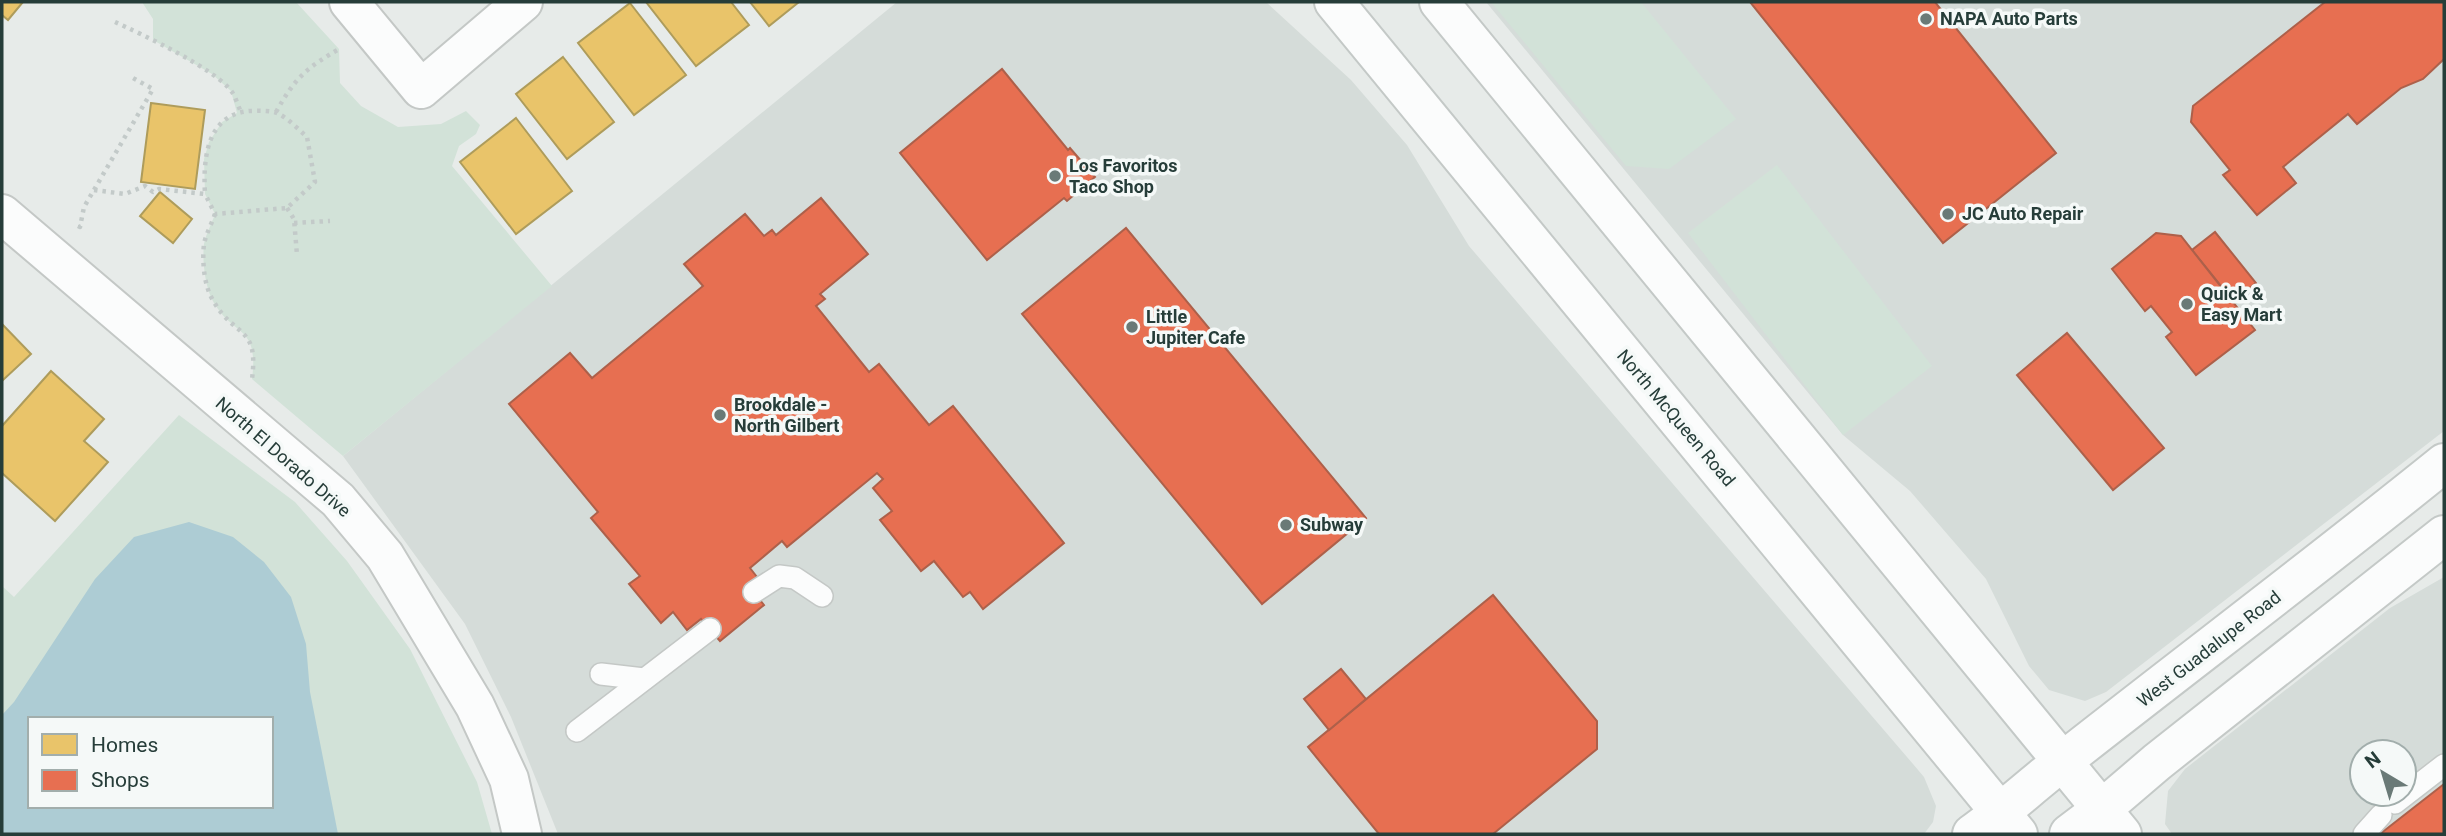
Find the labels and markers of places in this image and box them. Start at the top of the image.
place label: NAPA Auto Parts [1940,8,2078,29]
marker: NAPA Auto Parts [1918,11,1934,27]
place label: Los Favoritos Taco Shop [1069,155,1177,197]
marker: Los Favoritos Taco Shop [1047,168,1063,184]
place label: JC Auto Repair [1962,203,2084,224]
marker: JC Auto Repair [1940,206,1956,222]
place label: Quick & Easy Mart [2201,283,2282,325]
marker: Quick & Easy Mart [2179,296,2195,312]
place label: Little Jupiter Cafe [1146,306,1246,348]
marker: Little Jupiter Cafe [1124,319,1140,335]
place label: Brookdale - North Gilbert [734,394,839,436]
marker: Brookdale - North Gilbert [712,407,728,423]
place label: Subway [1300,514,1364,535]
marker: Subway [1278,517,1294,533]

